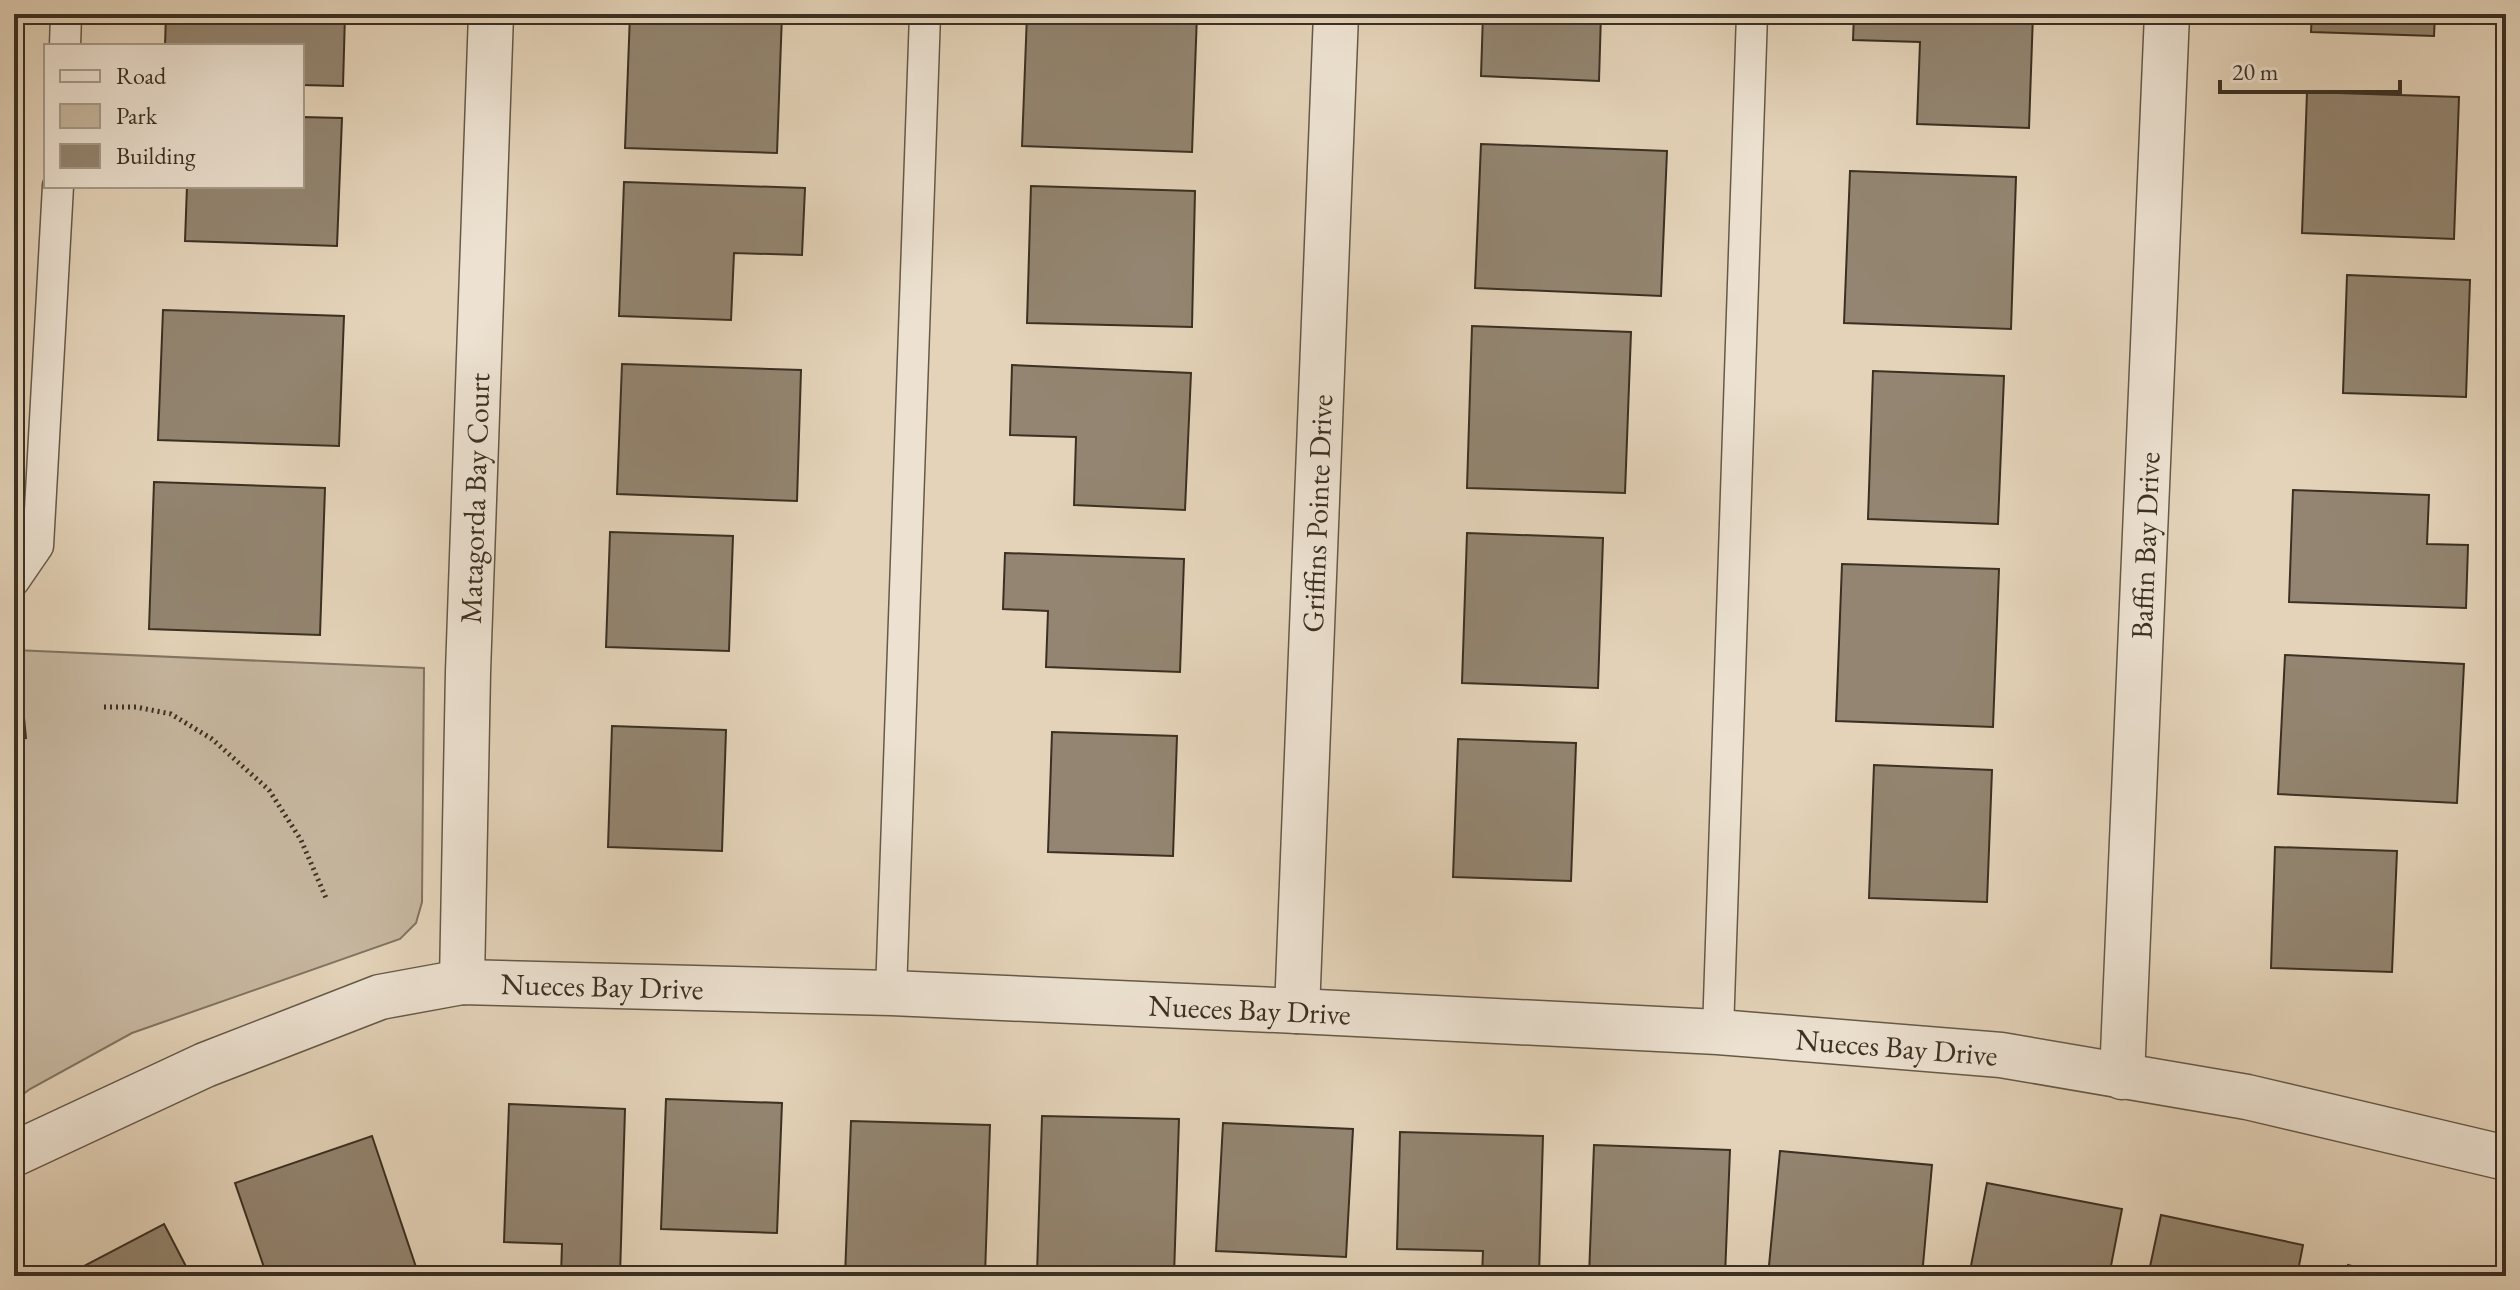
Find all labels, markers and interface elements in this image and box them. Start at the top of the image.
legend [44,44,304,188]
scale bar [2220,44,2400,94]
text: 20 m [2232,56,2279,87]
text: Road [116,60,167,91]
text: Park [116,100,158,131]
text: Building [116,140,196,171]
street label: Matagorda Bay Court [450,372,498,624]
street label: Griffins Pointe Drive [1292,393,1341,633]
street label: Baffin Bay Drive [2121,451,2168,640]
street label: Nueces Bay Drive [500,964,704,1008]
street label: Nueces Bay Drive [1148,985,1352,1033]
street label: Nueces Bay Drive [1794,1019,1999,1074]

